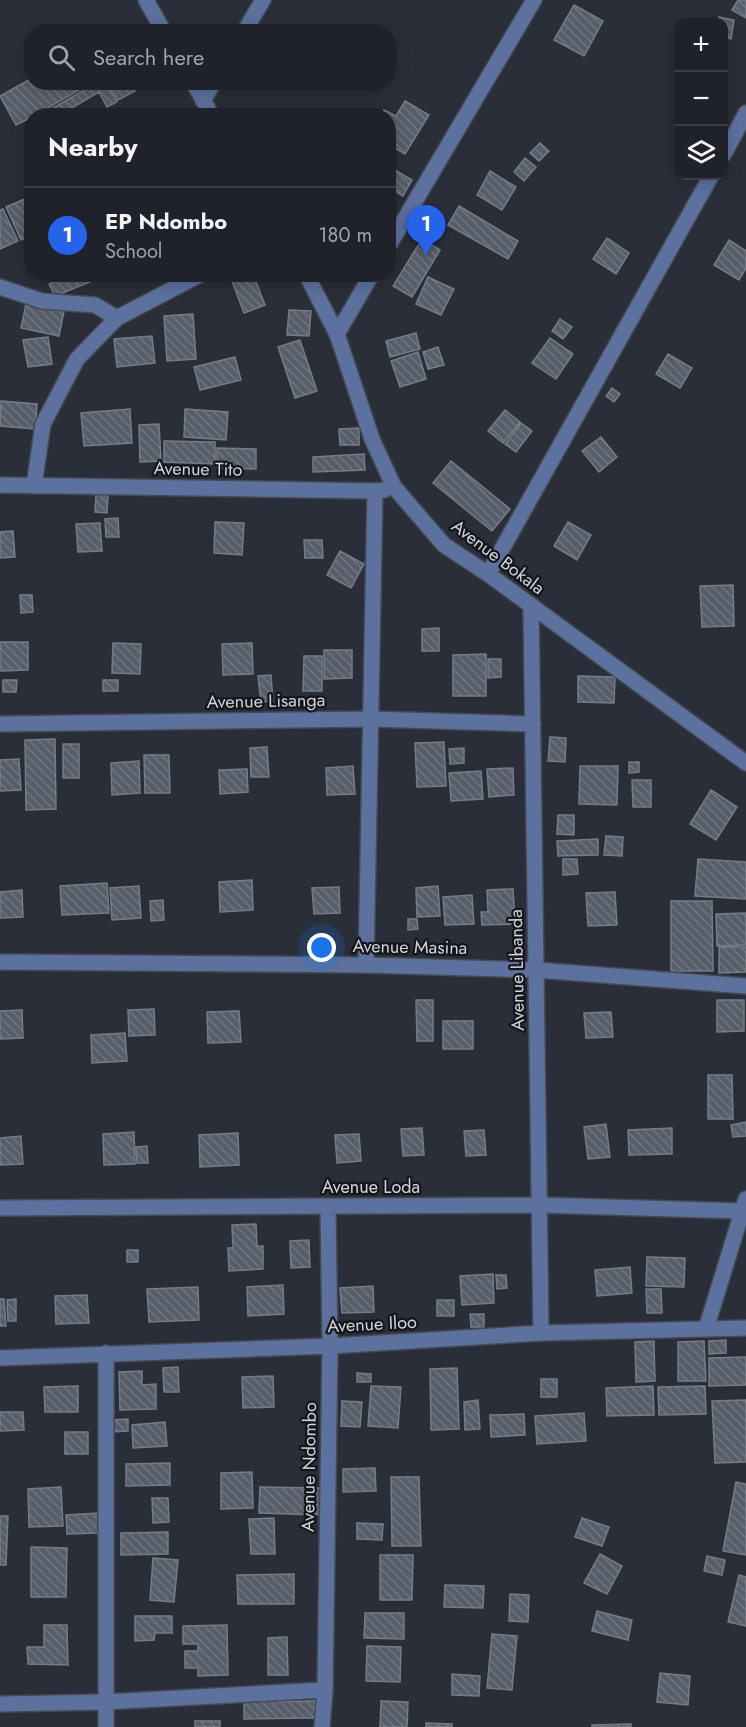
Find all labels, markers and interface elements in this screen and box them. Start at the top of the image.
map controls [674,18,728,180]
button: + [674,18,728,72]
search box [24,24,396,90]
icon: search [45,41,78,74]
text: Search here [93,41,204,73]
button: − [674,72,728,126]
button: layers [674,126,728,180]
text: Nearby [48,128,137,166]
text: EP Ndombo [105,205,227,237]
pin: 1 [406,206,446,255]
text: 1 [62,221,73,250]
text: 180 m [318,221,372,250]
text: School [105,237,162,266]
street label: Avenue Tito [153,455,243,483]
street label: Avenue Bokala [446,513,550,601]
street label: Avenue Lisanga [207,687,325,715]
street label: Avenue Libanda [503,909,531,1031]
your location [307,933,336,962]
street label: Avenue Masina [352,933,468,961]
street label: Avenue Loda [322,1174,420,1200]
street label: Avenue Iloo [327,1309,418,1339]
street label: Avenue Ndombo [295,1402,323,1532]

